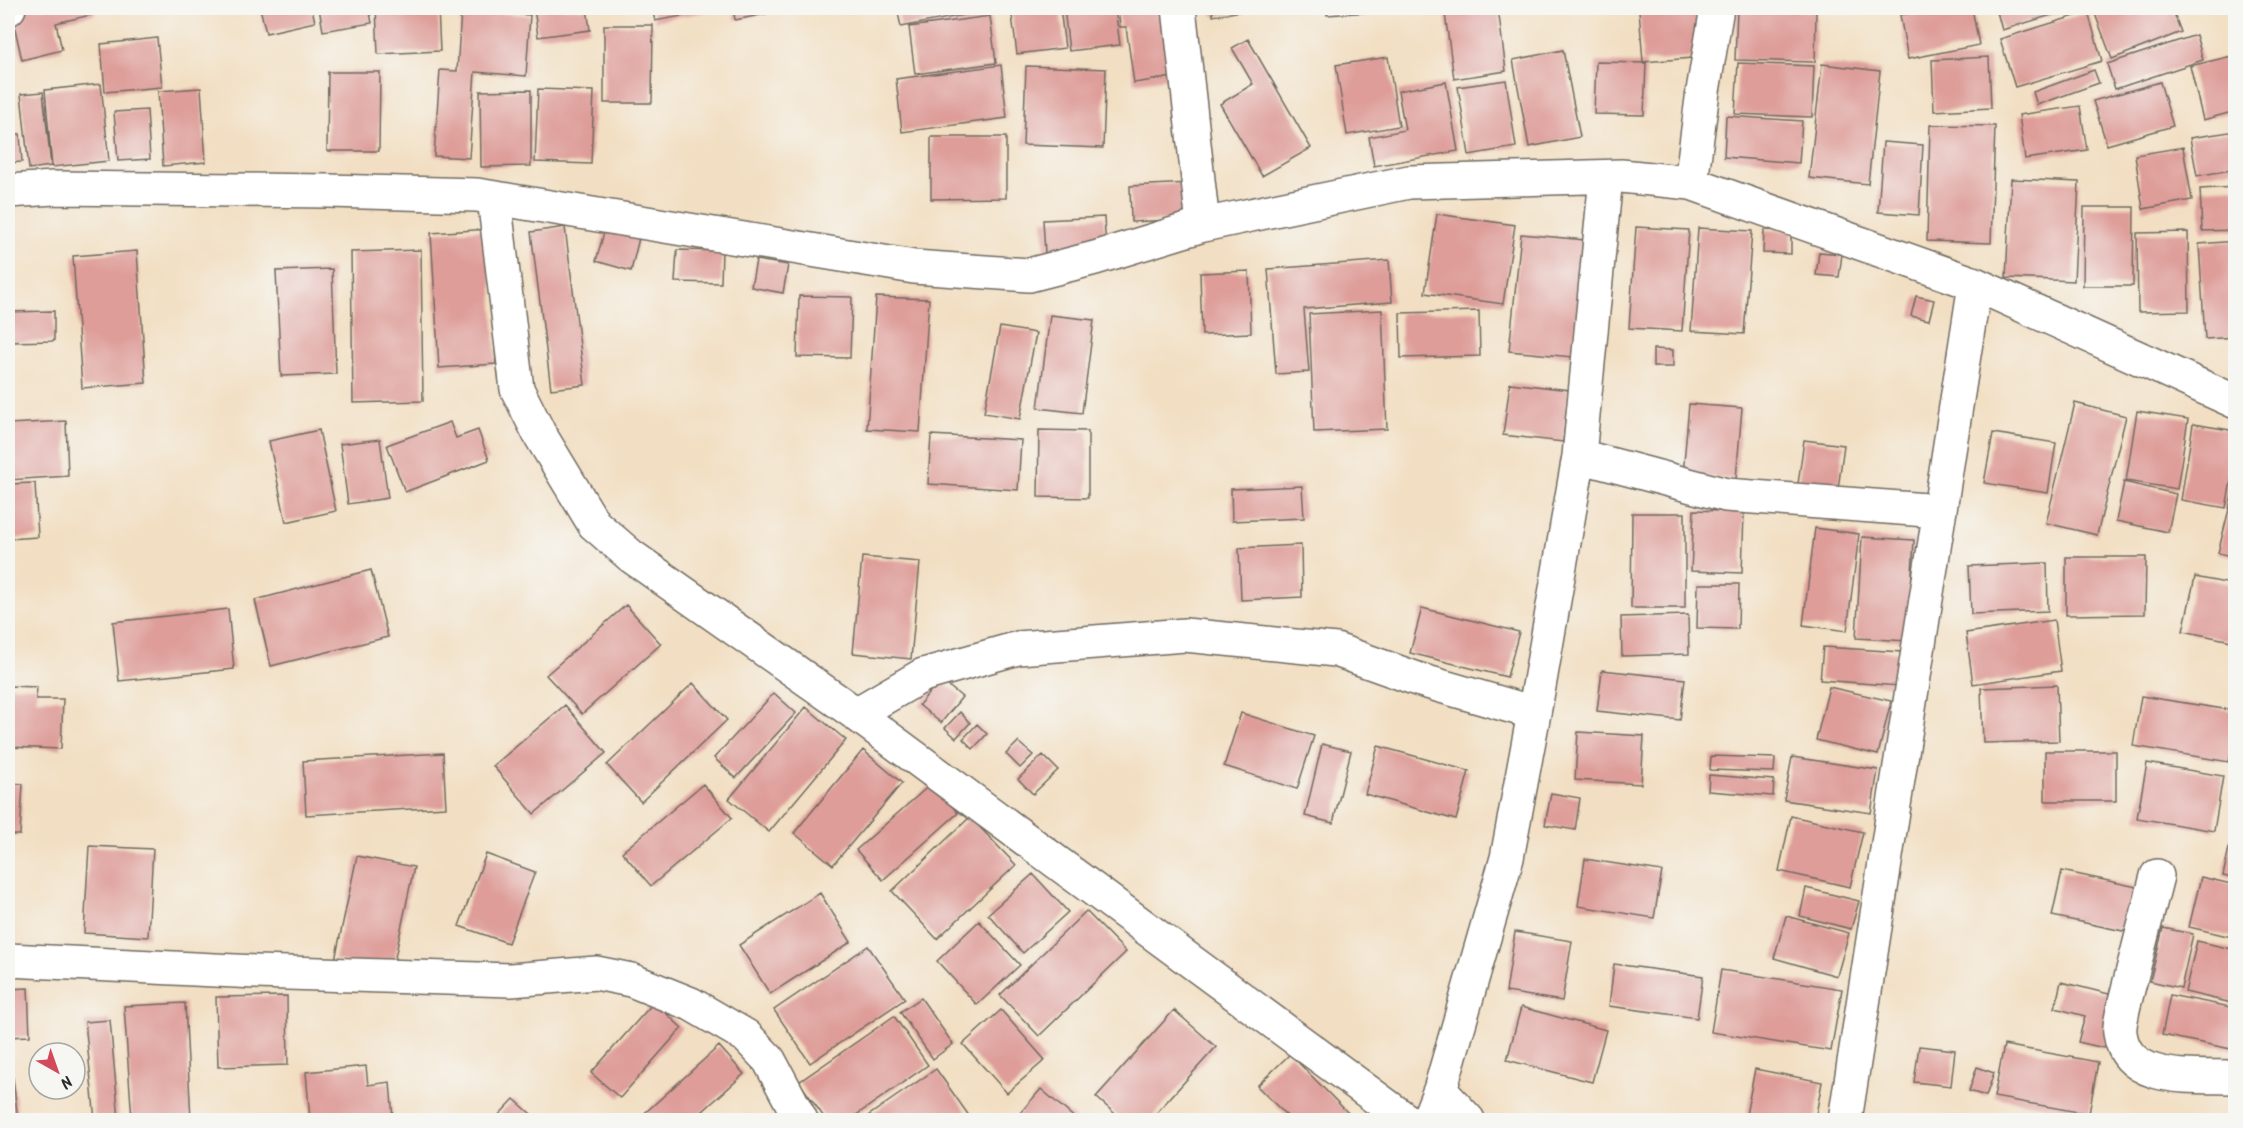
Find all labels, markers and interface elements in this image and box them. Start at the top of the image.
north arrow [27,1041,87,1101]
text: N [54,1069,78,1094]

